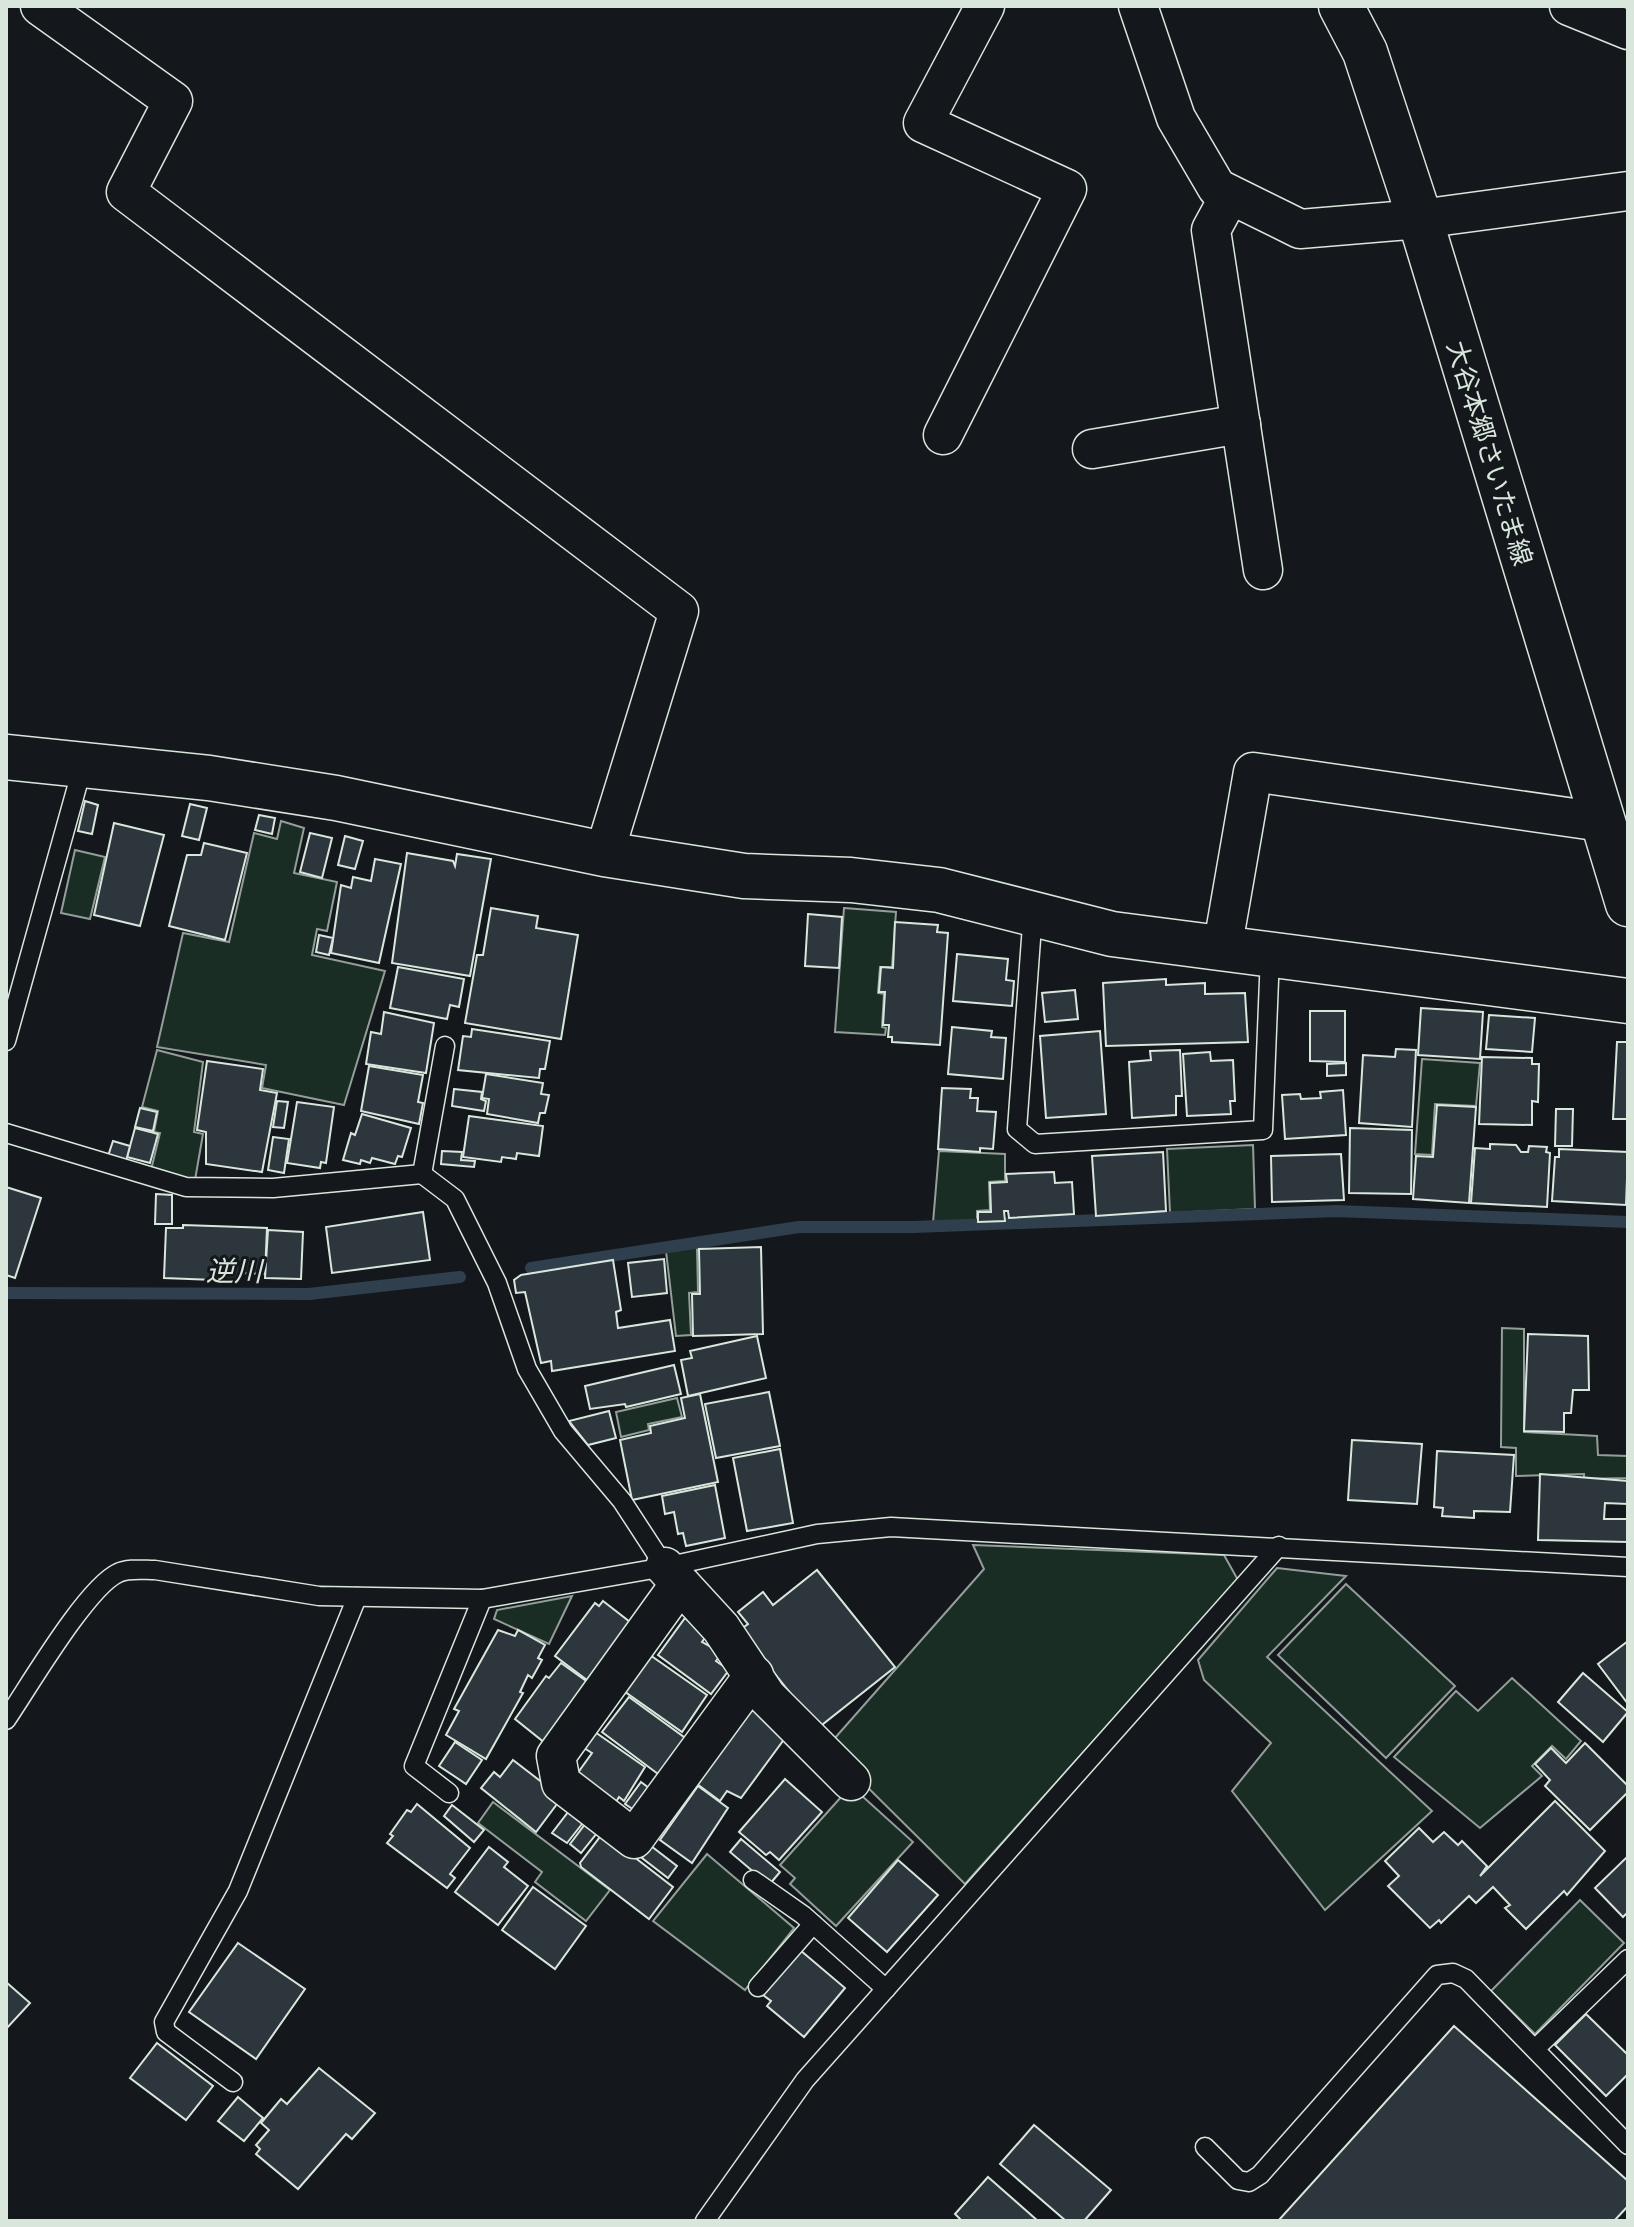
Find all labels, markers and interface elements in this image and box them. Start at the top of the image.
street label: 大谷本郷さいたま線 [1442,337,1538,569]
water label: 逆川 [206,1255,265,1286]

